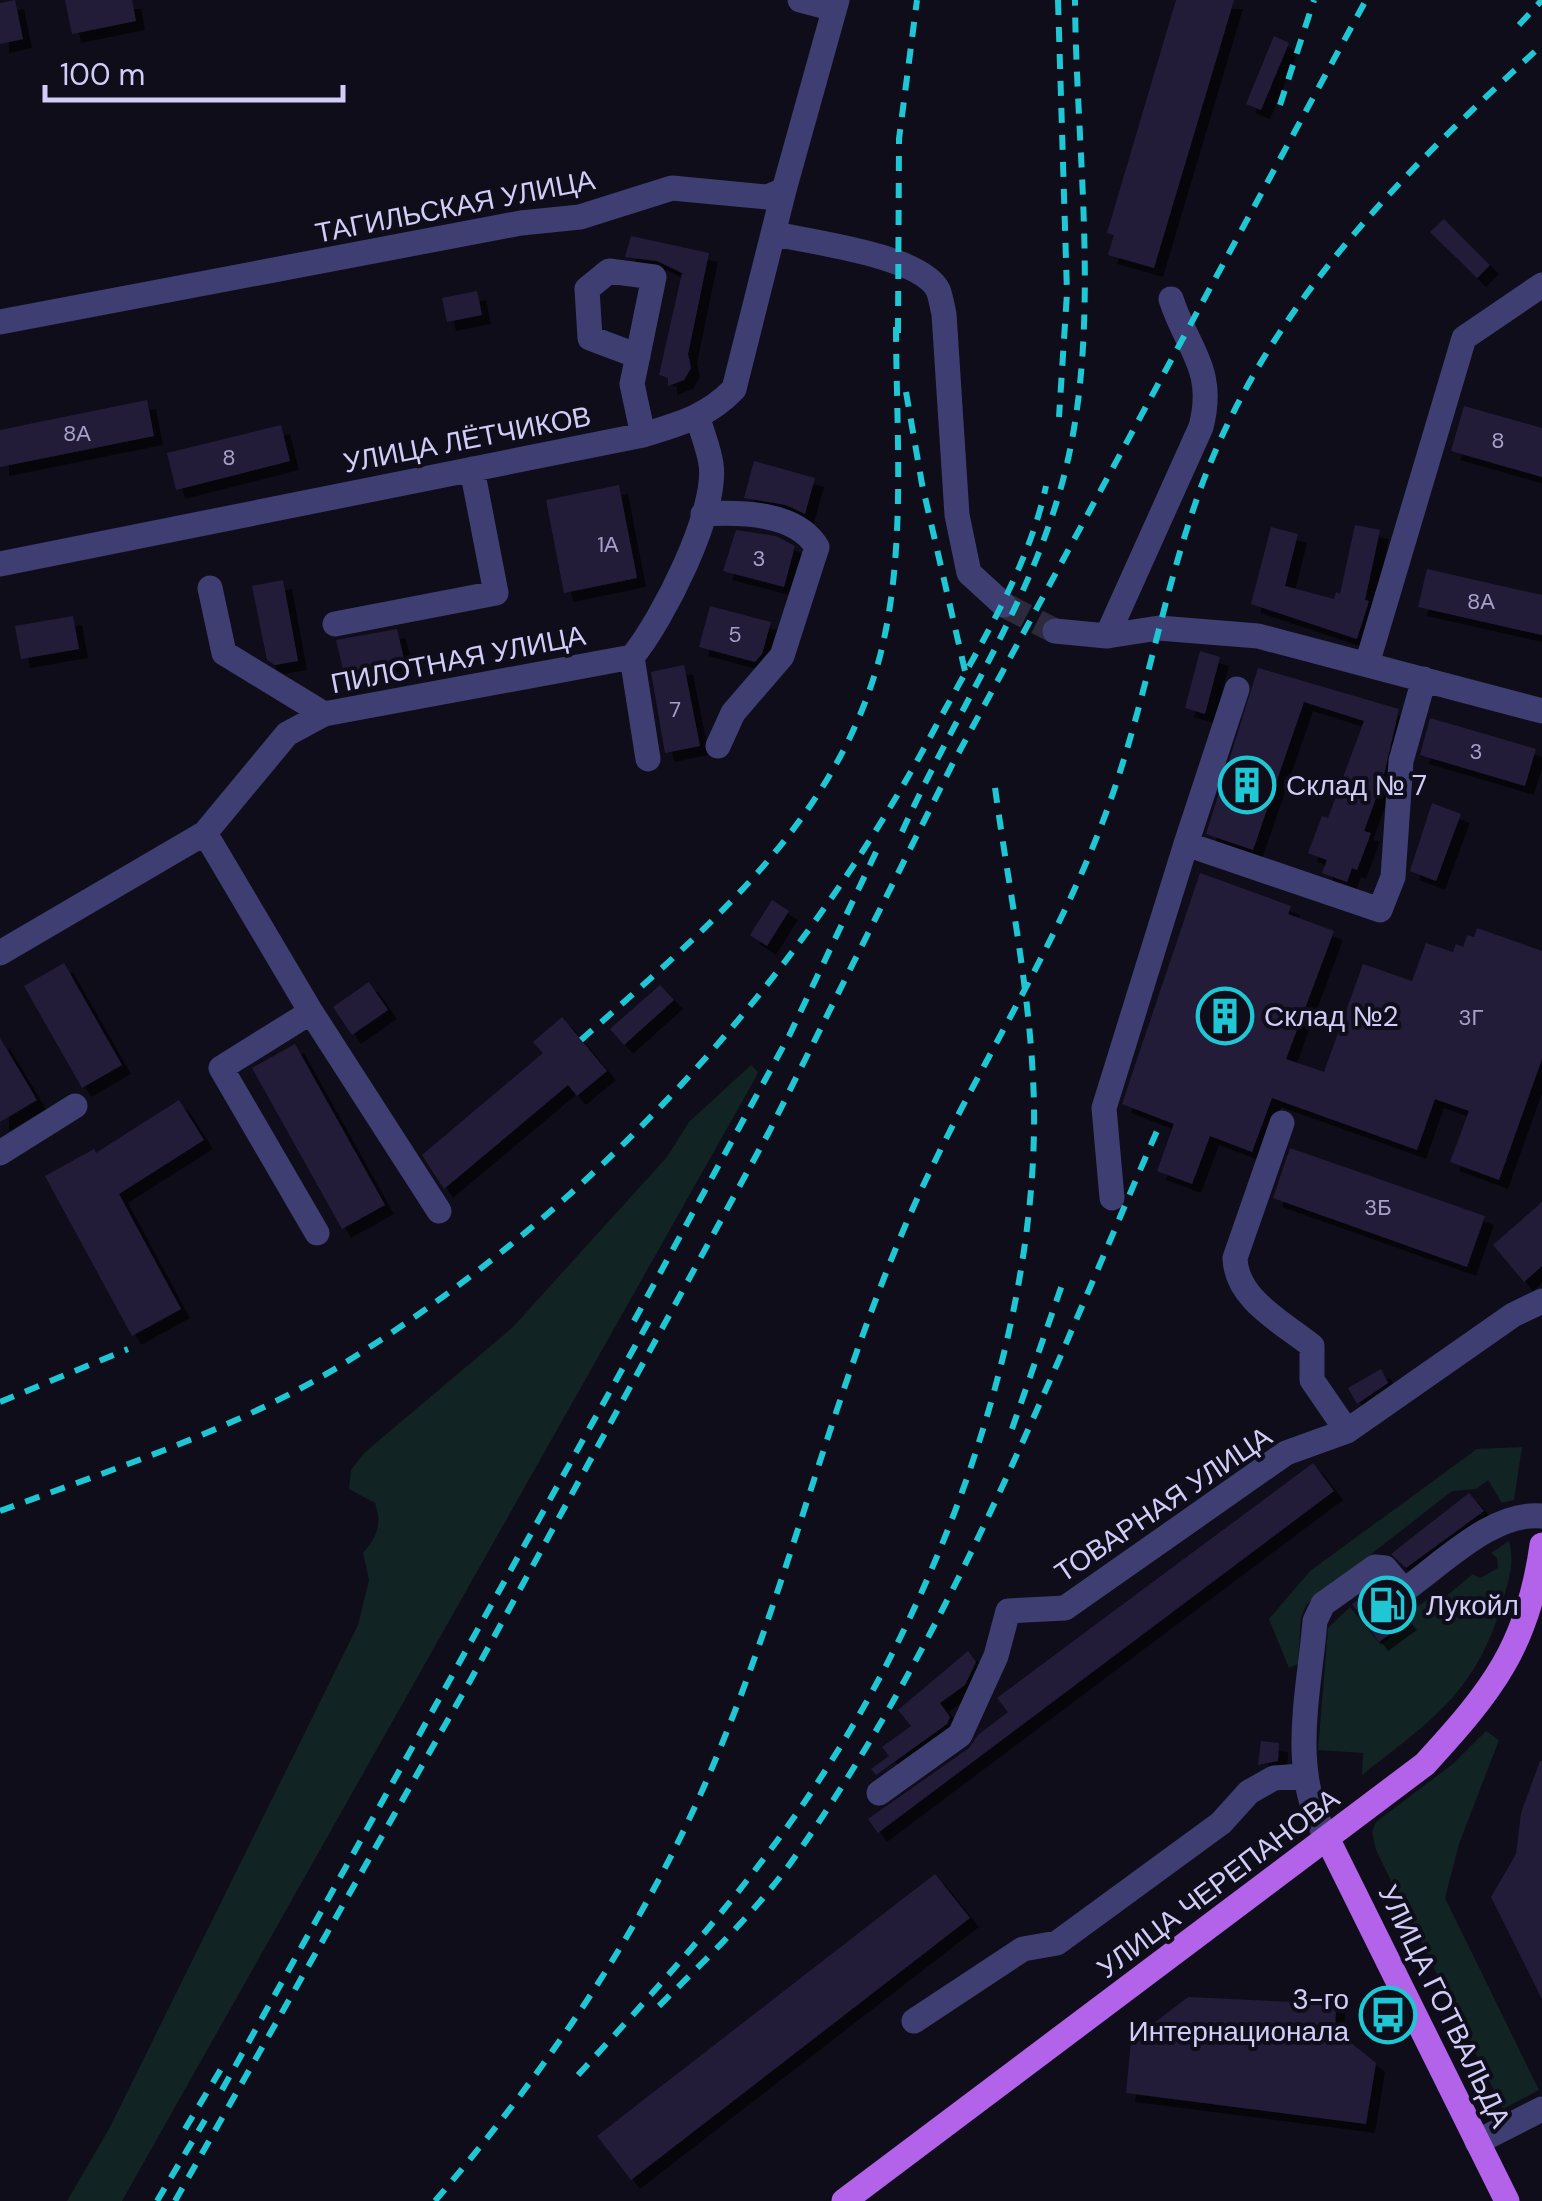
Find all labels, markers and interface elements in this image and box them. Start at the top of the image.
scale bar [45,40,342,102]
text: 100 m [60,55,145,94]
street label: ТАГИЛЬСКАЯ УЛИЦА [312,161,598,252]
street label: УЛИЦА ЛЁТЧИКОВ [340,397,594,482]
house number: 8А [63,419,91,448]
house number: 8 [1491,426,1505,455]
house number: 8 [222,443,236,472]
house number: 1А [597,530,619,559]
house number: 3 [752,544,766,573]
house number: 8А [1467,587,1495,616]
street label: ПИЛОТНАЯ УЛИЦА [328,617,589,702]
house number: 5 [728,620,742,649]
house number: 7 [669,695,681,724]
house number: 3 [1469,737,1483,766]
building icon: Склад № 7 [1217,755,1277,815]
place label: Склад № 7 [1286,767,1427,804]
building icon: Склад №2 [1195,986,1255,1046]
place label: Склад №2 [1264,998,1399,1035]
house number: 3Г [1459,1003,1484,1032]
house number: 3Б [1364,1193,1392,1222]
street label: ТОВАРНАЯ УЛИЦА [1048,1418,1279,1591]
fuel station icon: Лукойл [1357,1575,1417,1635]
place label: Лукойл [1426,1587,1519,1624]
street label: УЛИЦА ЧЕРЕПАНОВА [1090,1780,1347,1987]
street label: УЛИЦА ГОТВАЛЬДА [1370,1879,1520,2134]
place label: 3-го Интернационала [1129,1981,1349,2050]
bus stop icon: 3-го Интернационала [1358,1985,1418,2045]

